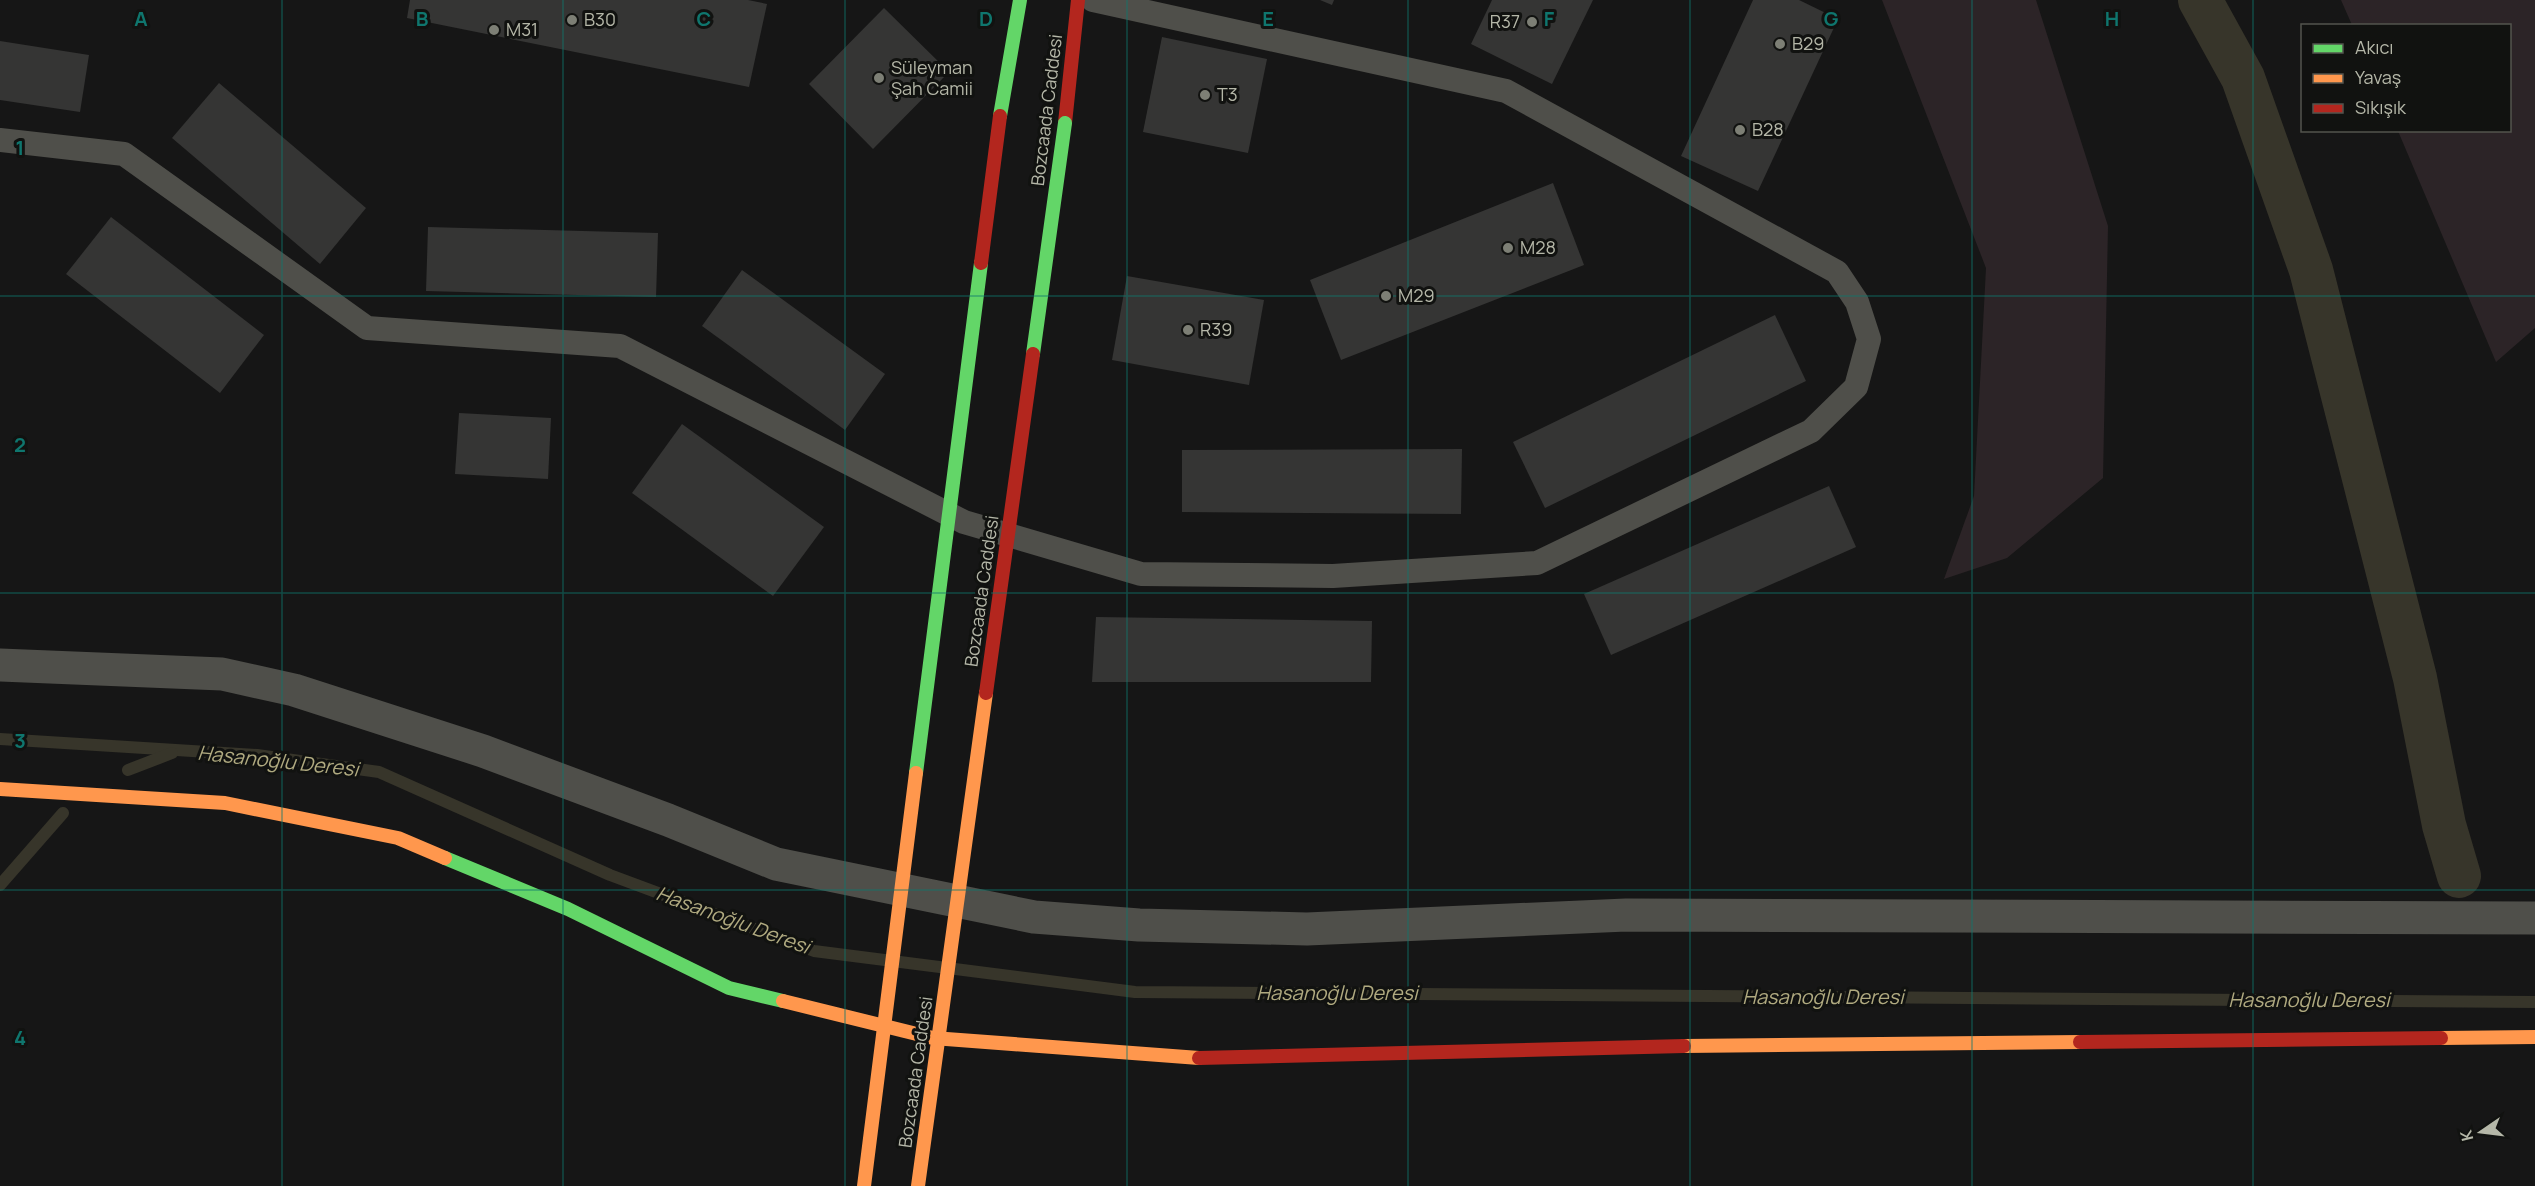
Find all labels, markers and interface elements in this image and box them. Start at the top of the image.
text: A [134,5,148,32]
text: B [416,5,429,32]
text: C [697,5,711,32]
text: D [979,5,993,32]
text: E [1262,5,1274,32]
text: F [1544,5,1555,32]
text: G [1824,5,1839,32]
text: H [2105,5,2119,32]
place label: B30 [584,7,616,31]
place label: R37 [1490,9,1520,33]
marker: B30 [565,13,579,27]
marker: R37 [1525,15,1539,29]
place label: M31 [506,17,538,41]
marker: M31 [487,23,501,37]
legend [2301,24,2511,132]
place label: B29 [1792,31,1824,55]
street label: Bozcaada Caddesi [1025,33,1067,187]
text: Akıcı [2355,35,2393,59]
marker: B29 [1773,37,1787,51]
place label: Süleyman Şah Camii [891,55,973,100]
text: Yavaş [2355,65,2401,89]
marker: Süleyman Şah Camii [872,71,886,85]
place label: T3 [1217,82,1238,106]
marker: T3 [1198,88,1212,102]
text: Sıkışık [2355,95,2407,119]
place label: B28 [1752,117,1784,141]
marker: B28 [1733,123,1747,137]
text: 1 [16,134,24,161]
place label: M28 [1520,235,1556,259]
marker: M28 [1501,241,1515,255]
place label: M29 [1398,283,1435,307]
marker: M29 [1379,289,1393,303]
place label: R39 [1200,317,1232,341]
marker: R39 [1181,323,1195,337]
text: 2 [14,431,26,458]
street label: Bozcaada Caddesi [959,514,1004,668]
text: 3 [14,727,26,754]
water label: Hasanoğlu Deresi [196,739,362,783]
water label: Hasanoğlu Deresi [653,879,816,961]
water label: Hasanoğlu Deresi [1256,979,1420,1006]
water label: Hasanoğlu Deresi [1742,983,1906,1010]
water label: Hasanoğlu Deresi [2228,986,2392,1013]
street label: Bozcaada Caddesi [893,995,938,1149]
text: 4 [14,1024,26,1051]
north arrow [2451,1102,2511,1162]
text: K [2454,1127,2478,1143]

